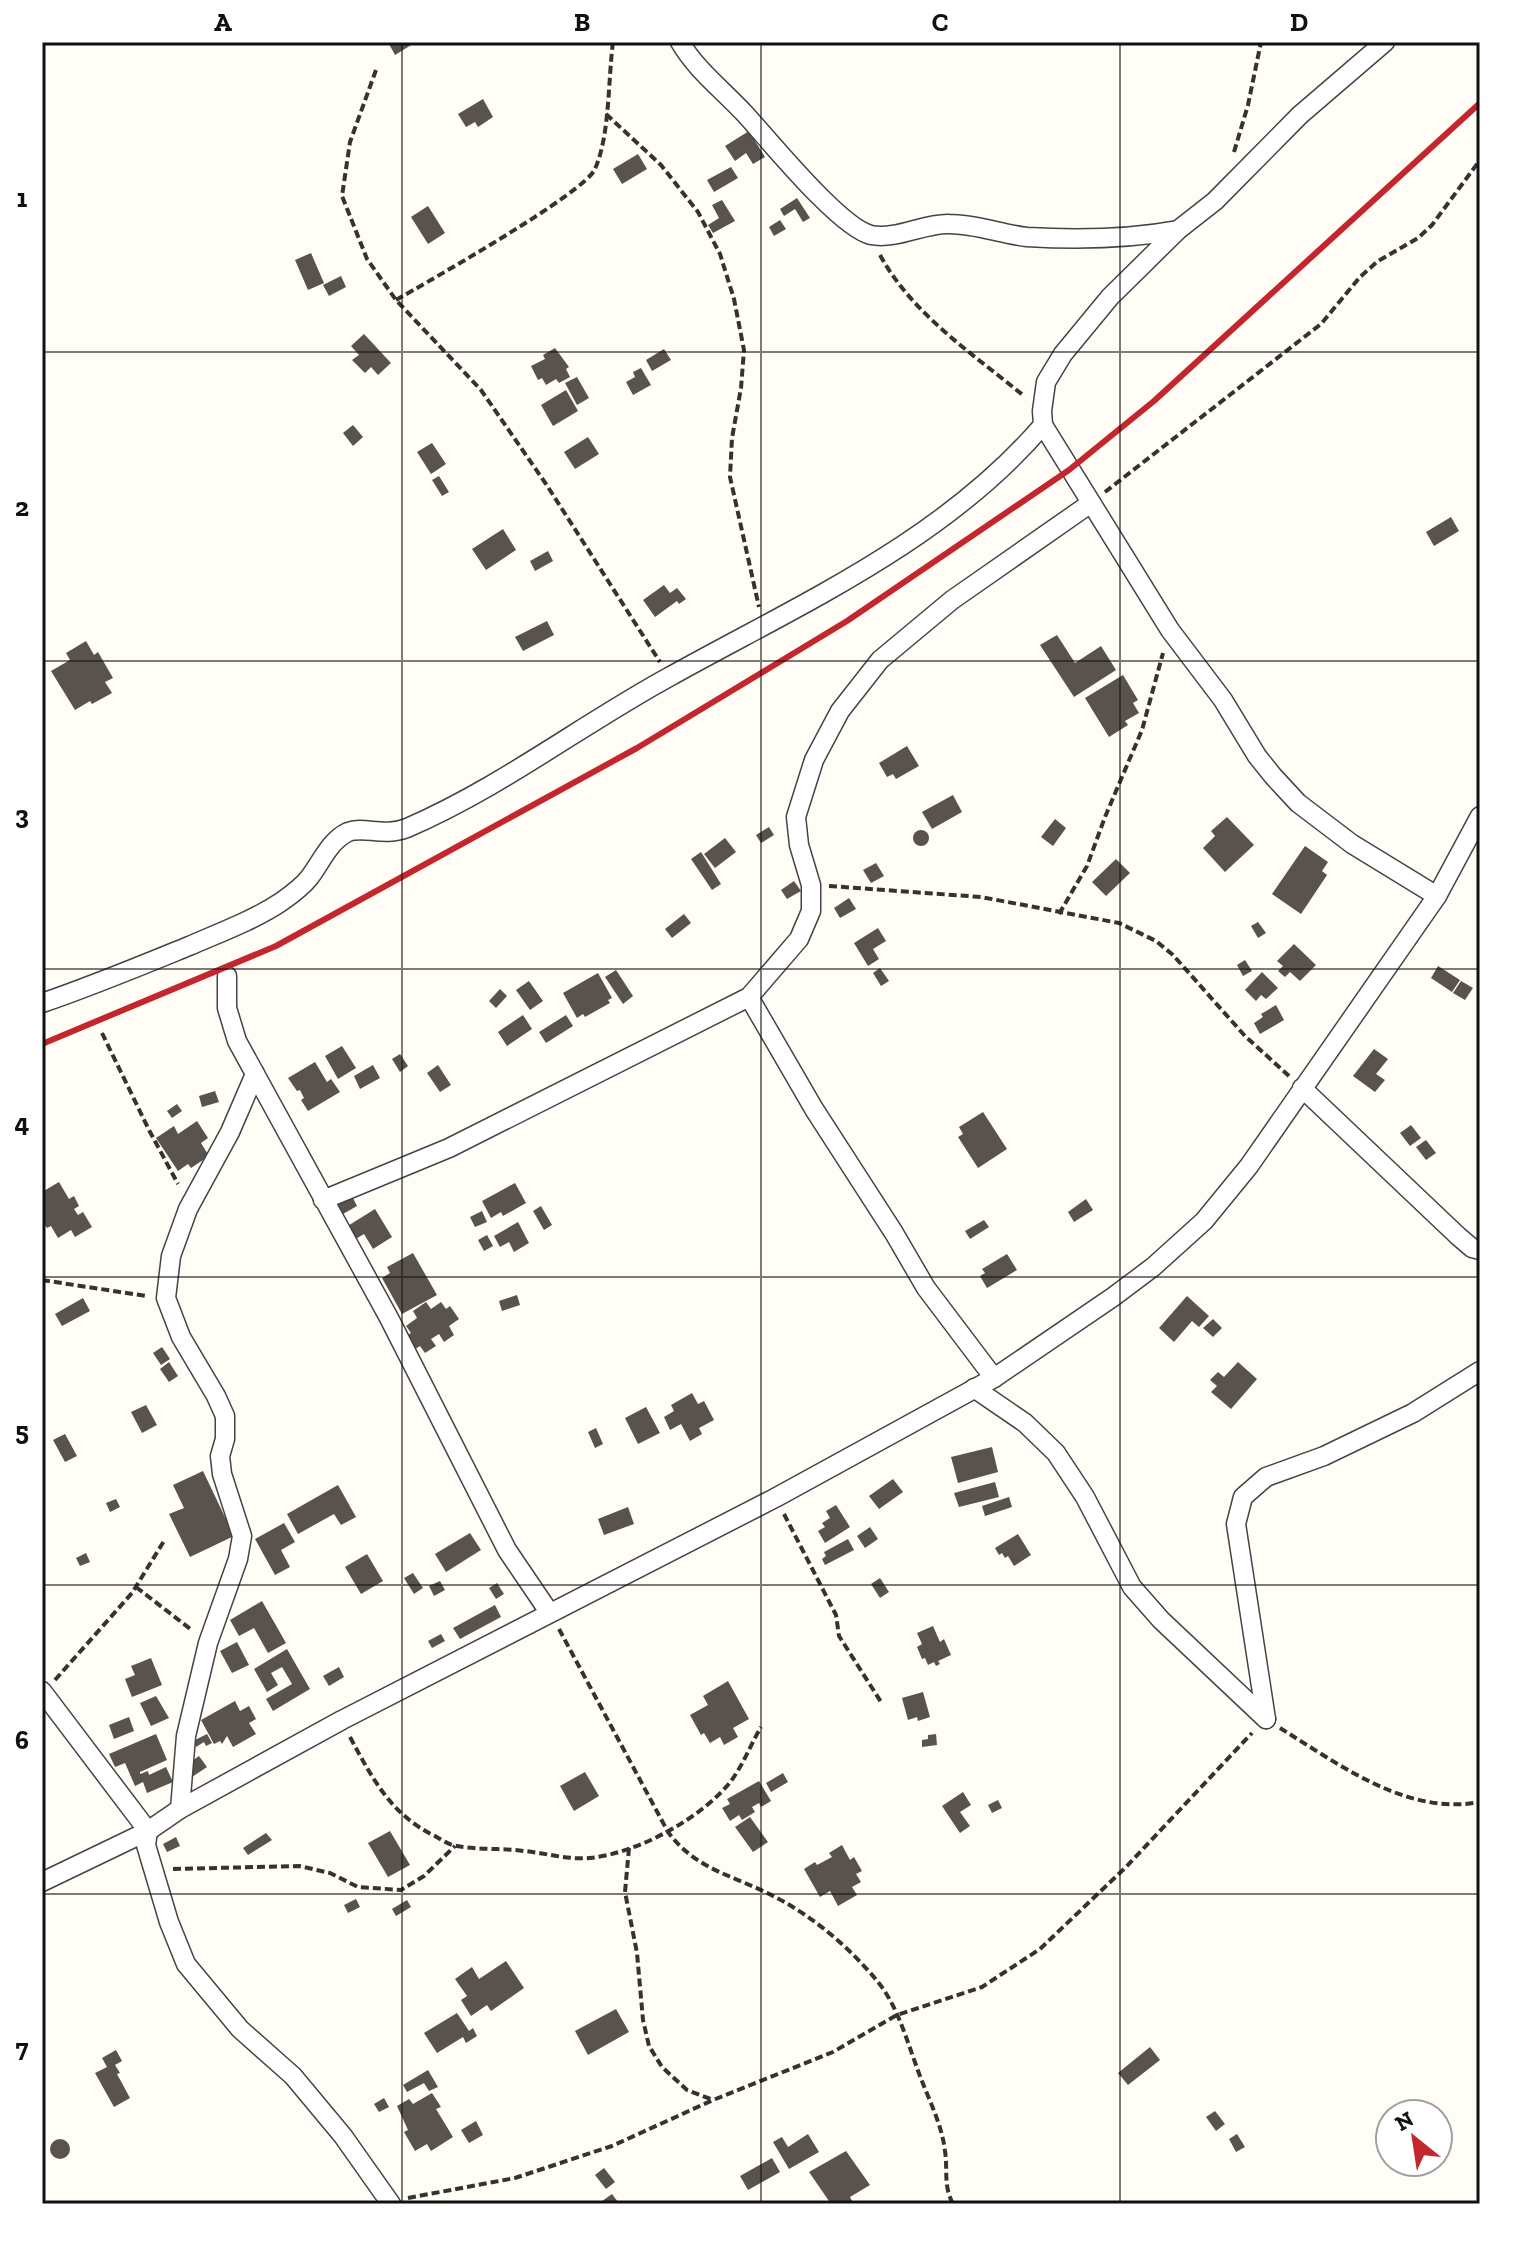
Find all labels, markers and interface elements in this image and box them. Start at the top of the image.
text: A [214,6,232,38]
text: B [574,6,590,38]
text: C [932,6,948,38]
text: D [1290,6,1308,38]
text: 1 [17,182,28,214]
text: 2 [15,491,29,523]
text: 3 [15,799,29,831]
text: 4 [15,1107,30,1139]
text: 5 [15,1415,29,1447]
text: 6 [15,1724,29,1756]
text: 7 [16,2032,29,2064]
north arrow [1374,2098,1454,2178]
text: N [1390,2105,1418,2137]

